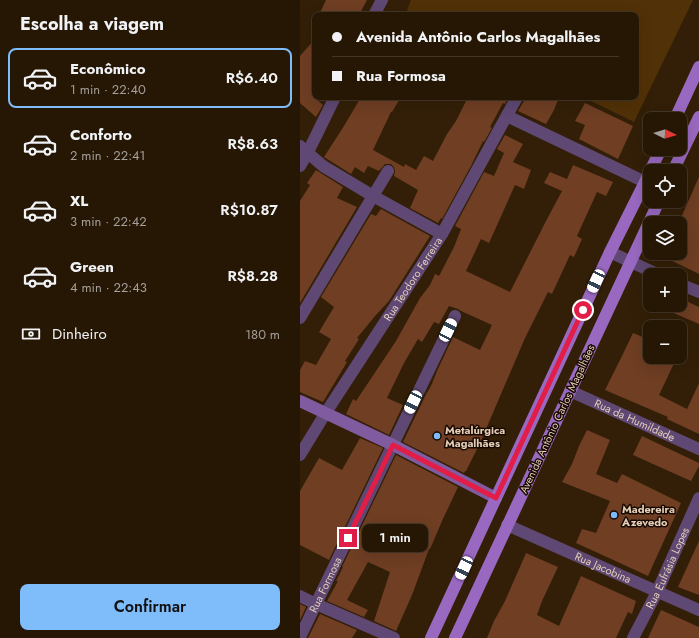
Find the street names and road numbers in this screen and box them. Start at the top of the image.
street label: Rua Teodoro Ferreira [379,234,446,324]
street label: Avenida Antônio Carlos Magalhães [515,341,599,496]
street label: Rua da Humildade [592,395,678,445]
street label: Rua Eufrásia Lopes [642,524,693,612]
street label: Rua Jacobina [572,548,634,587]
street label: Rua Formosa [305,554,345,615]

